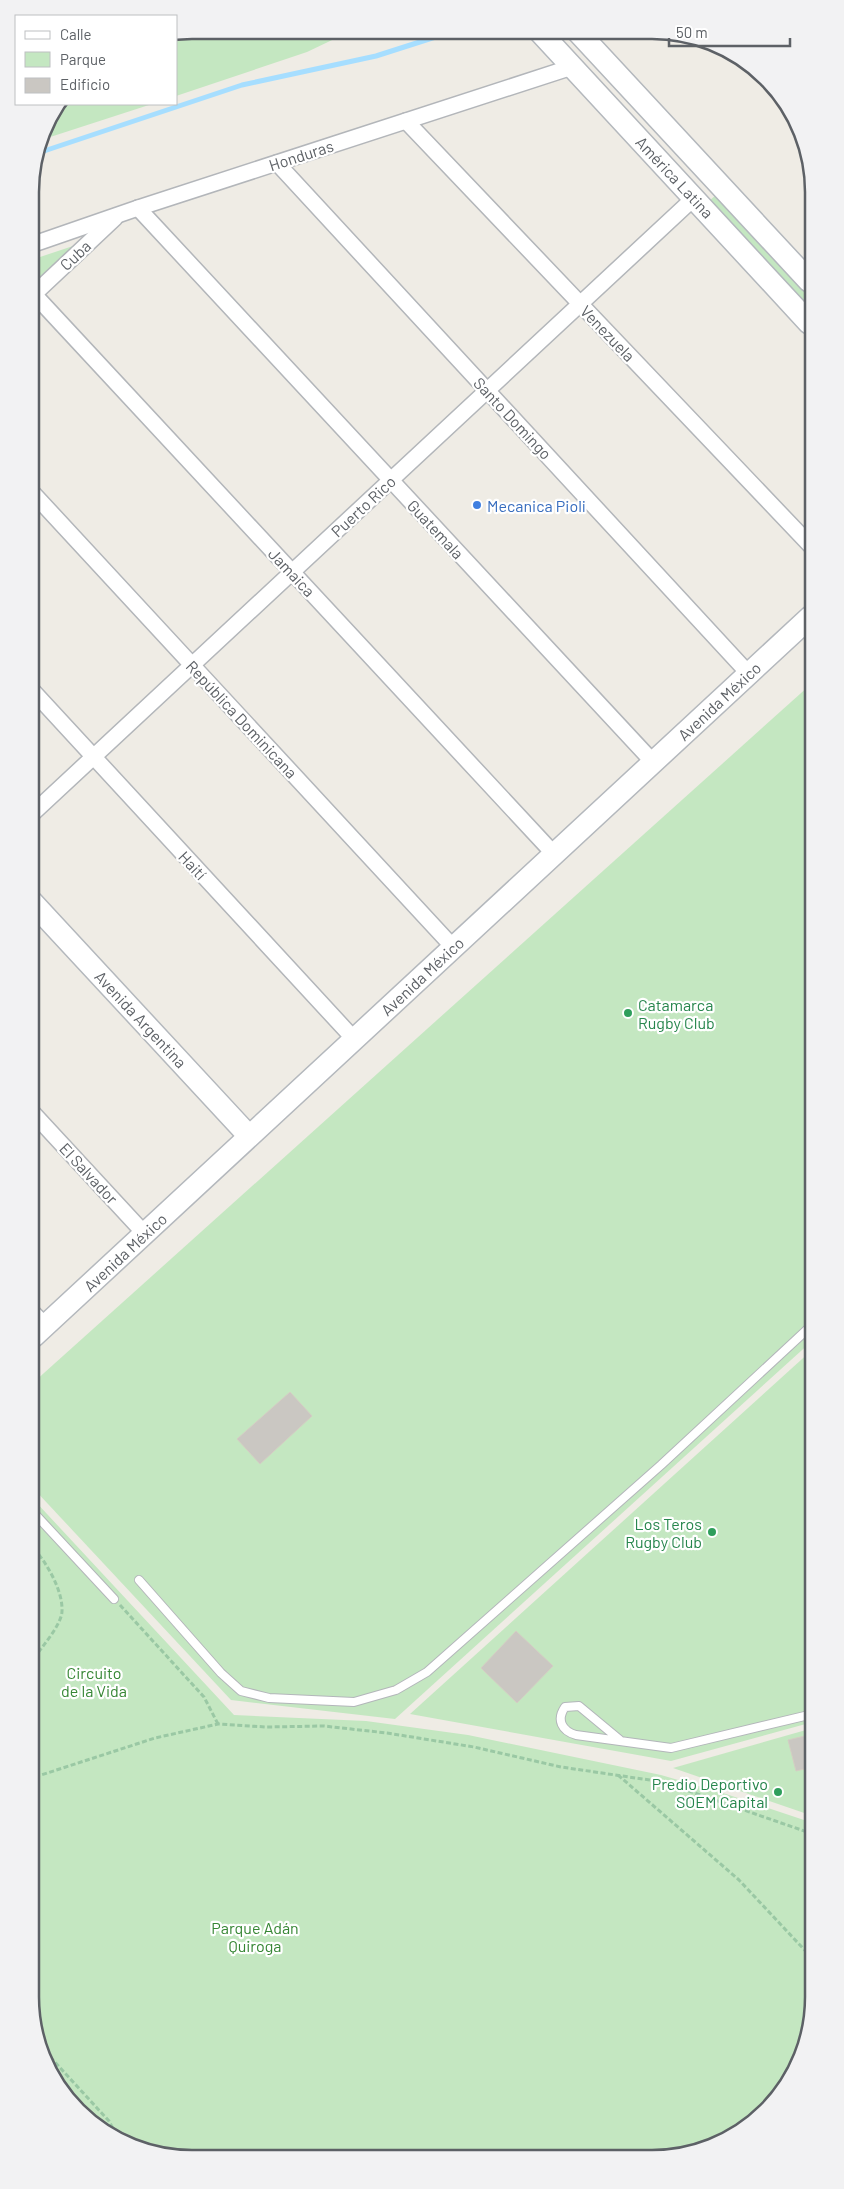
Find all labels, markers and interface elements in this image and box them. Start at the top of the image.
legend [15,15,178,105]
scale bar [669,15,790,47]
text: 50 m [676,23,708,41]
text: Calle [60,25,92,43]
text: Parque [60,50,106,68]
text: Edificio [60,75,110,93]
street label: América Latina [632,132,718,222]
street label: Honduras [266,136,336,174]
street label: Cuba [56,236,94,274]
street label: Venezuela [577,301,639,365]
street label: Santo Domingo [470,373,556,463]
street label: Puerto Rico [327,471,399,541]
street label: Guatemala [404,496,468,562]
place label: Mecanica Pioli [487,496,586,515]
marker: Mecanica Pioli [471,499,483,511]
street label: Jamaica [265,544,319,600]
street label: República Dominicana [183,656,301,782]
street label: Avenida México [674,658,764,744]
street label: Haití [175,847,211,884]
street label: Avenida México [377,933,467,1019]
street label: Avenida Argentina [91,967,191,1071]
place label: Catamarca Rugby Club [638,995,715,1032]
marker: Catamarca Rugby Club [622,1007,634,1019]
street label: El Salvador [56,1139,122,1208]
street label: Avenida México [80,1209,170,1295]
place label: Los Teros Rugby Club [625,1514,702,1551]
marker: Los Teros Rugby Club [706,1526,718,1538]
park label: Circuito de la Vida [61,1663,127,1700]
place label: Predio Deportivo SOEM Capital [652,1774,768,1811]
marker: Predio Deportivo SOEM Capital [772,1786,784,1798]
park label: Parque Adán Quiroga [211,1918,299,1955]

